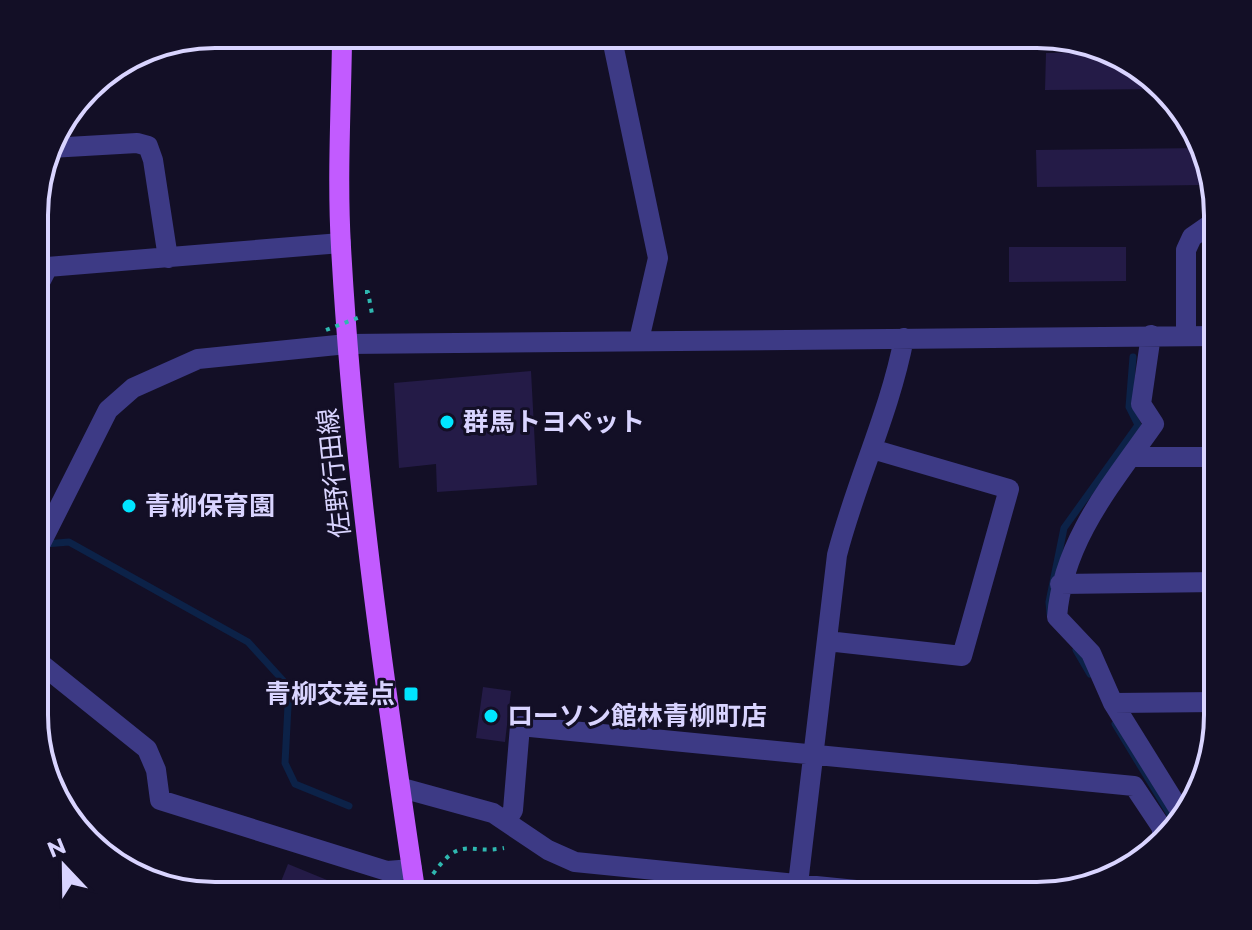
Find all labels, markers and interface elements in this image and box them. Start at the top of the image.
place label: 群馬トヨペット [463,406,645,438]
street label: 佐野行田線 [311,407,357,539]
marker: 群馬トヨペット [438,413,456,431]
place label: 青柳保育園 [145,490,275,522]
marker: 青柳保育園 [120,497,138,515]
place label: 青柳交差点 [265,678,395,710]
marker: 青柳交差点 [402,685,420,703]
place label: ローソン館林青柳町店 [507,700,767,732]
marker: ローソン館林青柳町店 [482,707,500,725]
north arrow [24,826,104,906]
text: N [43,832,70,864]

